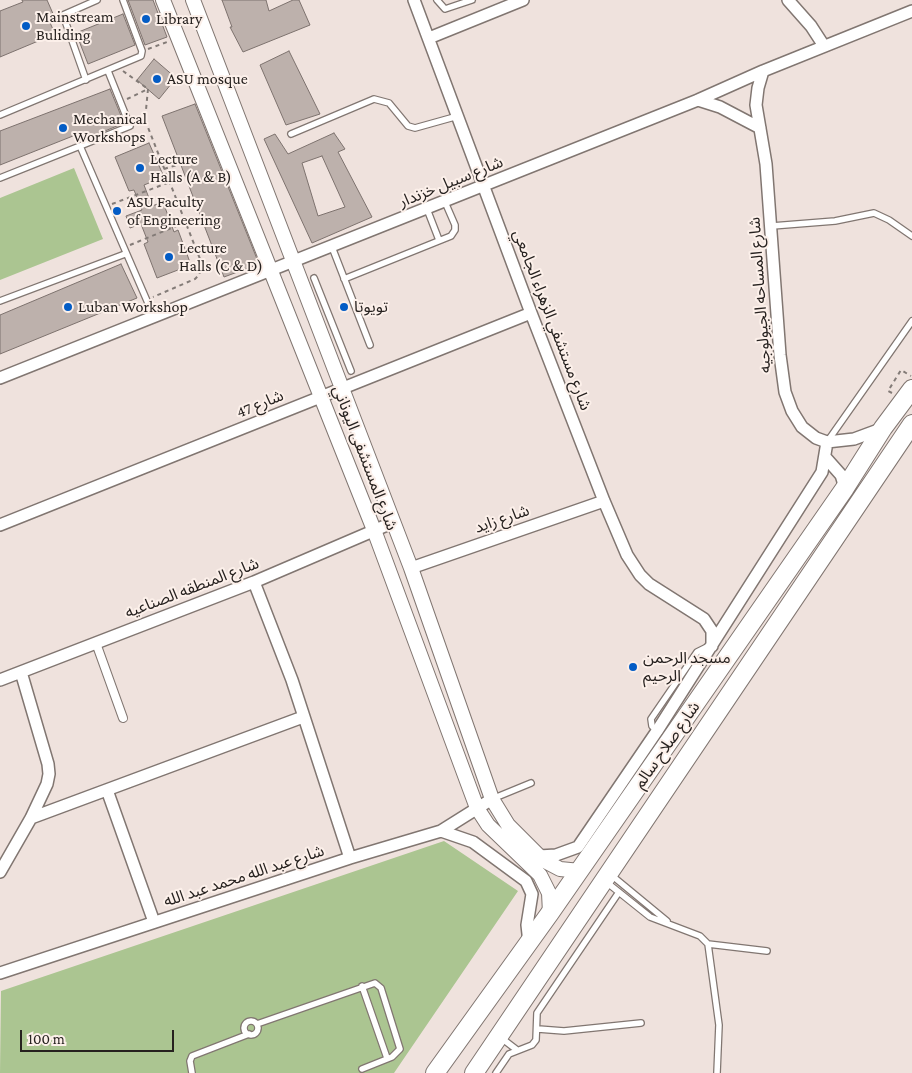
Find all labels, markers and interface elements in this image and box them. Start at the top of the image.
place label: Mainstream Buliding [36,7,114,45]
place label: Library [156,9,202,29]
marker: Library [140,13,152,25]
marker: Mainstream Buliding [20,20,32,32]
place label: ASU mosque [167,69,248,89]
marker: ASU mosque [151,73,163,85]
place label: Mechanical Workshops [73,109,147,147]
marker: Mechanical Workshops [57,122,69,134]
place label: Lecture Halls (A & B) [150,149,232,187]
street label: شارع سبيل خزندار [396,152,506,212]
marker: Lecture Halls (A & B) [134,162,146,174]
place label: ASU Faculty of Engineering [127,192,221,230]
marker: ASU Faculty of Engineering [111,205,123,217]
street label: شارع المساحه الجيولوجيه [745,216,775,374]
street label: شارع مستشفي الزهراء الجامعي [509,227,595,413]
place label: Lecture Halls (C & D) [179,238,263,276]
marker: Lecture Halls (C & D) [163,251,175,263]
place label: Luban Workshop [78,297,188,317]
place label: تويوتا [354,297,388,317]
marker: Luban Workshop [62,301,74,313]
marker: تويوتا [338,301,350,313]
street label: شارع المستشفى اليوناني [328,383,402,533]
street label: شارع 47 [234,386,286,422]
street label: شارع زايد [472,501,532,537]
street label: شارع المنطقه الصناعيه [122,554,262,622]
place label: مسجد الرحمن الرحيم [643,648,731,686]
marker: مسجد الرحمن الرحيم [627,661,639,673]
street label: شارع صلاح سالم [630,698,704,792]
street label: شارع عبد الله محمد عبد الله [161,841,327,911]
scale bar [22,1020,176,1052]
text: 100 m [28,1031,65,1047]

